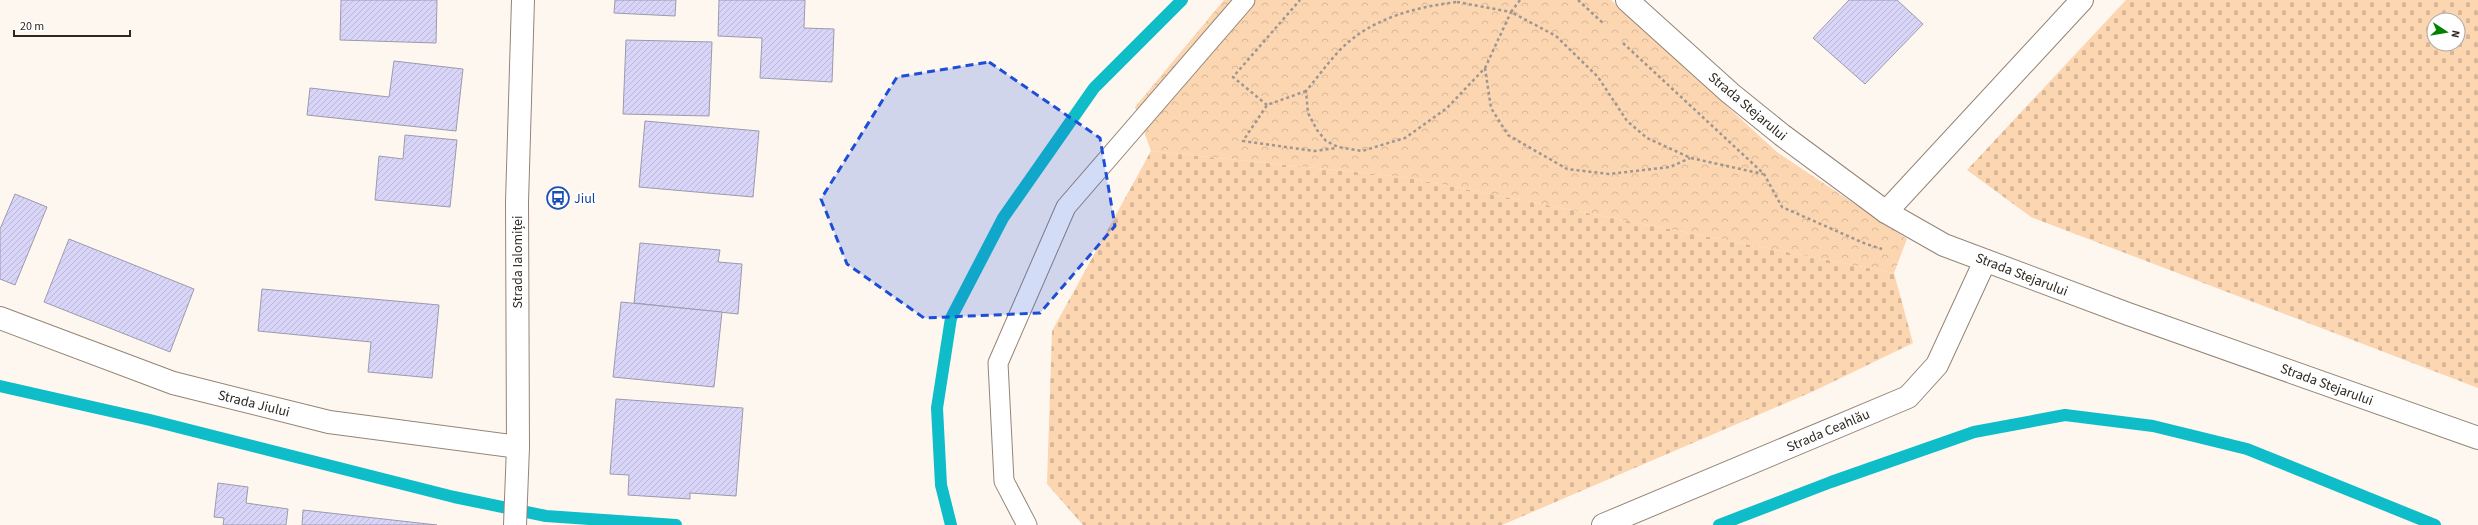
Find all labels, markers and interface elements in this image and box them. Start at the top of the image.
scale bar [14,12,130,38]
north arrow [2426,12,2466,52]
text: 20 m [20,18,44,35]
text: N [2447,29,2463,39]
street label: Strada Stejarului [1704,68,1791,146]
bus stop icon: Jiul [545,185,571,211]
place label: Jiul [574,189,596,209]
street label: Strada Ialomiței [508,216,528,308]
street label: Strada Stejarului [1973,248,2071,302]
street label: Strada Stejarului [2278,359,2376,411]
street label: Strada Jiului [216,385,292,423]
street label: Strada Ceahlău [1784,404,1873,457]

